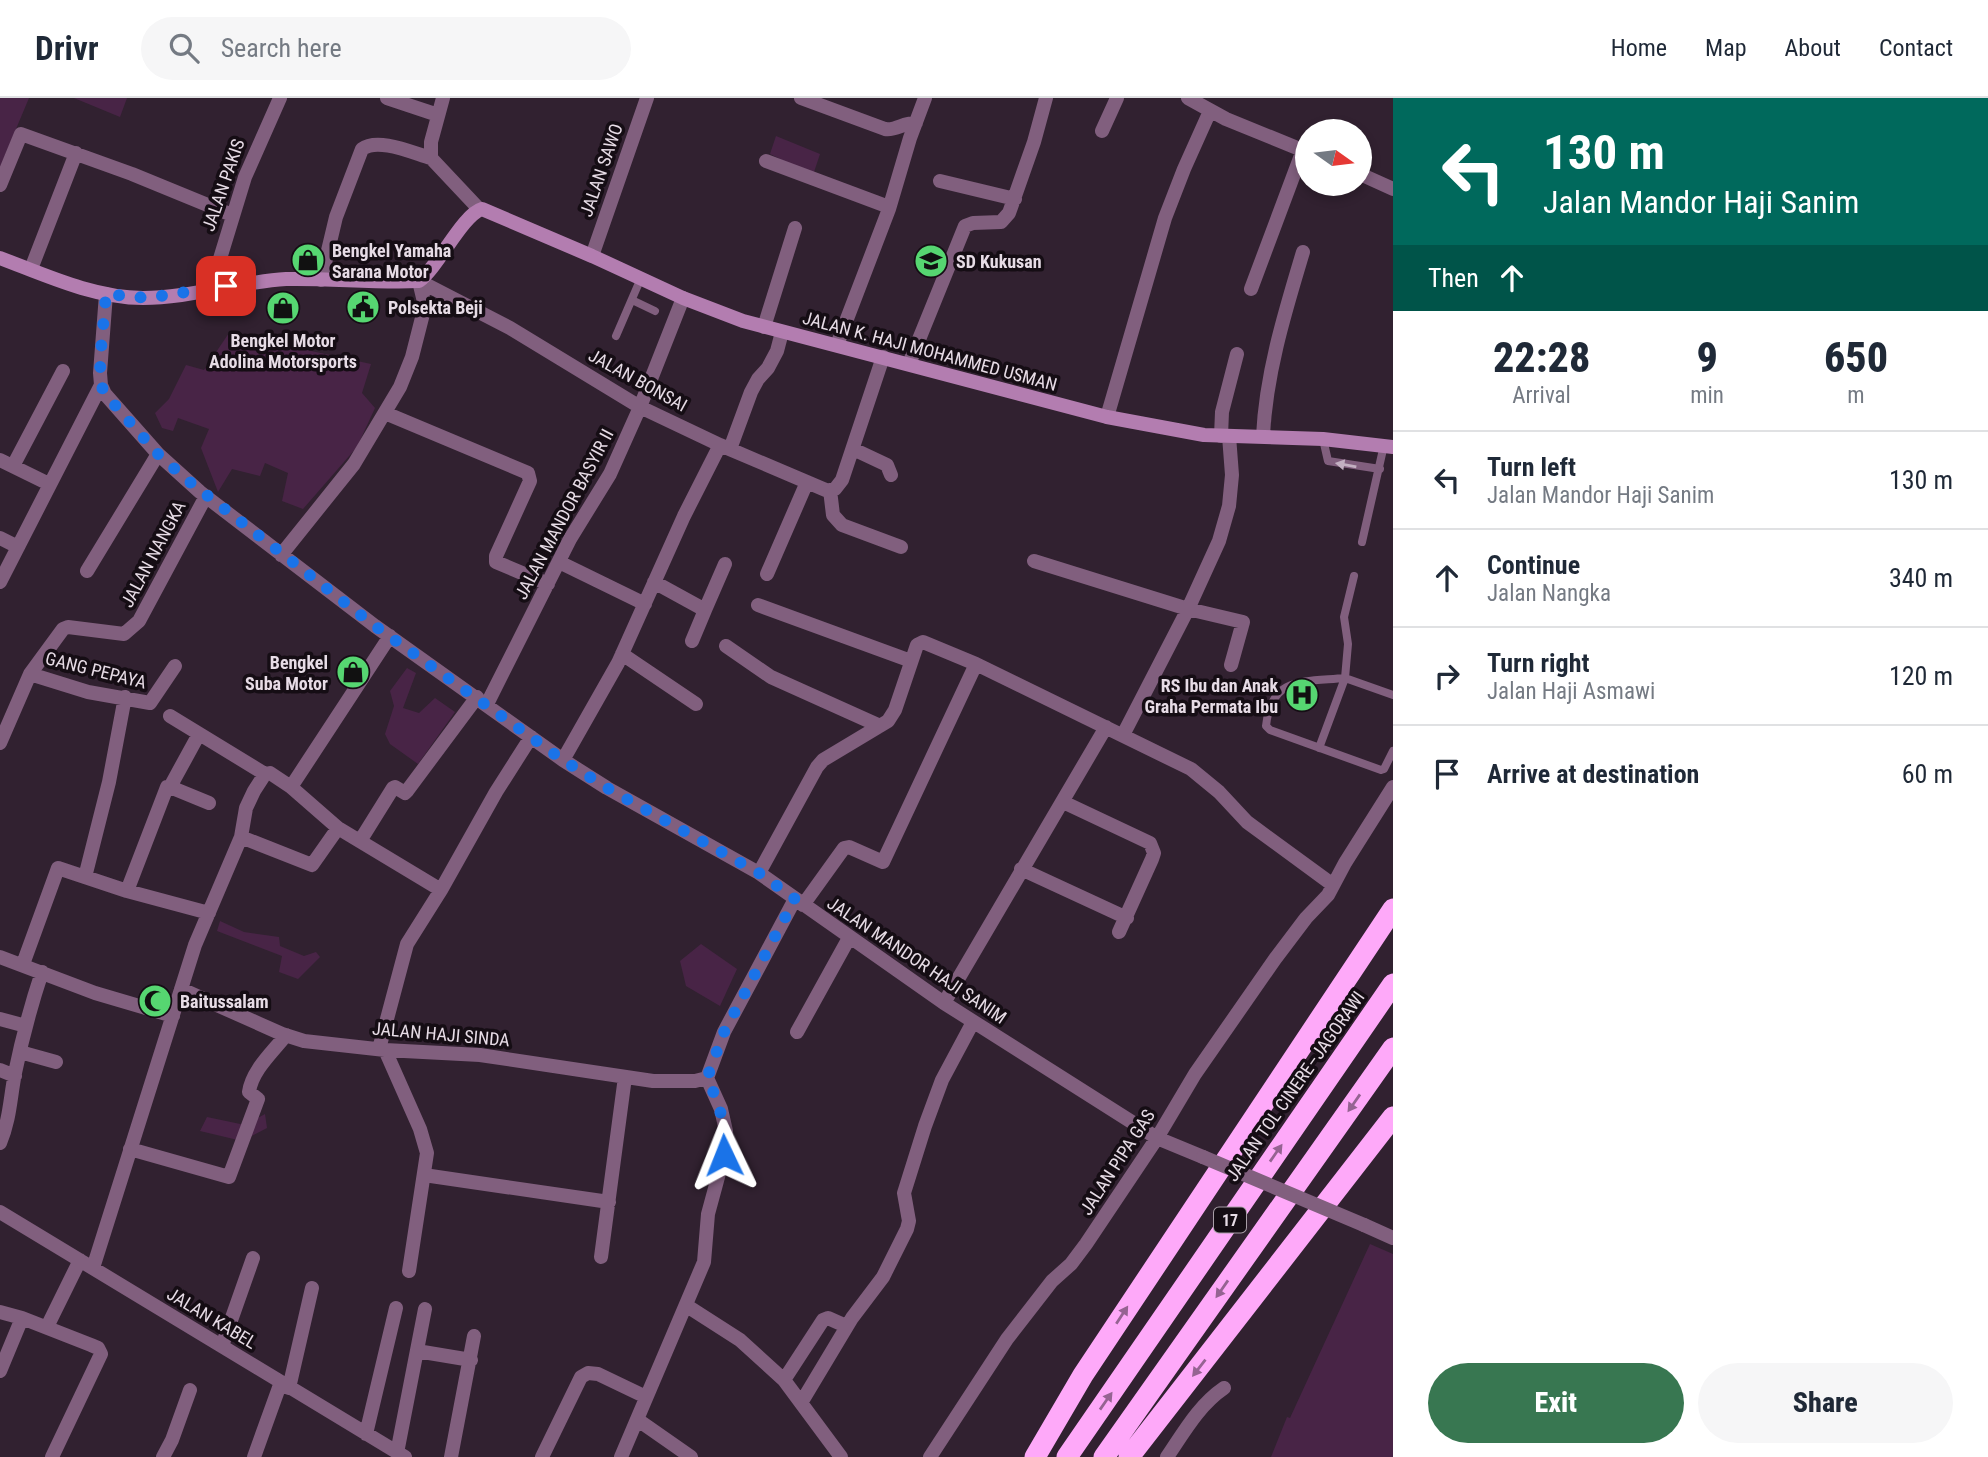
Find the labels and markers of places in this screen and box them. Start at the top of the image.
place label: Bengkel Yamaha Sarana Motor [332,240,451,282]
shop icon: Bengkel Yamaha Sarana Motor [289,241,327,279]
school or university icon: SD Kukusan [912,242,950,280]
place label: SD Kukusan [956,251,1042,272]
pin [196,256,256,316]
public building icon: Polsekta Beji [344,288,382,326]
shop icon: Bengkel Motor Adolina Motorsports [264,289,302,327]
place label: Polsekta Beji [388,297,483,318]
place label: Bengkel Motor Adolina Motorsports [209,330,357,372]
place label: Bengkel Suba Motor [245,652,328,694]
shop icon: Bengkel Suba Motor [334,653,372,691]
place label: RS Ibu dan Anak Graha Permata Ibu [1145,675,1278,717]
hospital icon: RS Ibu dan Anak Graha Permata Ibu [1283,676,1321,714]
mosque icon: Baitussalam [136,982,174,1020]
place label: Baitussalam [180,991,269,1012]

